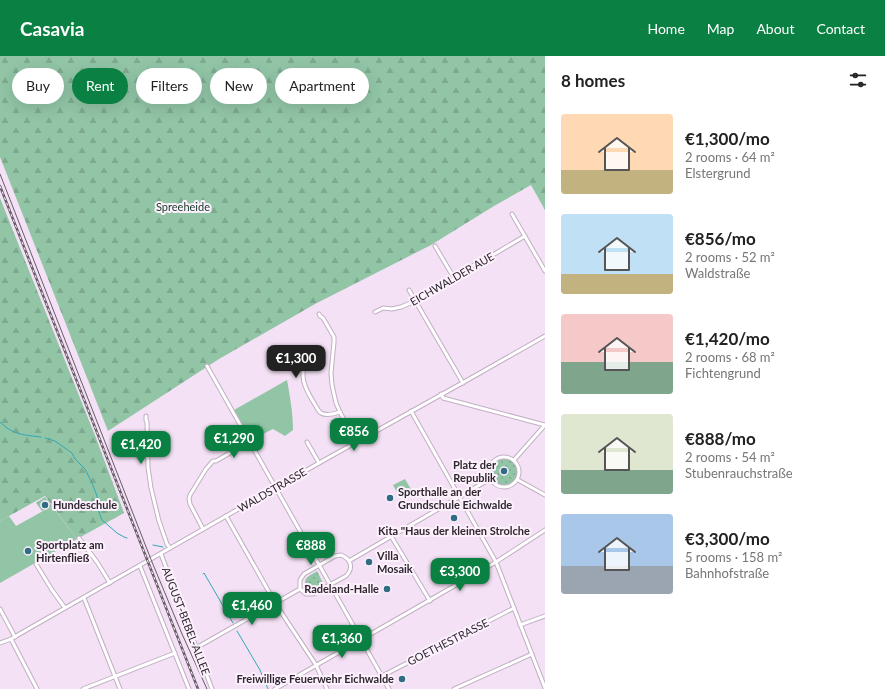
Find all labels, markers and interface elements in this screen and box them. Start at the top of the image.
text: Casavia [20,17,84,40]
text: Home [647,20,685,37]
text: Map [707,20,734,37]
text: About [756,20,794,37]
text: Contact [816,20,865,37]
chip: Buy [12,68,64,104]
chip: Rent [72,68,128,104]
chip: Filters [136,68,202,104]
chip: New [210,68,267,104]
chip: Apartment [275,68,369,104]
icon: filters [847,69,869,91]
text: 8 homes [561,70,625,91]
text: €1,300/mo [685,128,770,149]
icon: home [593,130,641,178]
text: 2 rooms · 64 m² [685,149,775,165]
text: Elstergrund [685,165,751,181]
park label: Spreeheide [156,200,210,213]
text: €856/mo [685,228,756,249]
icon: home [593,230,641,278]
street label: EICHWALDER AUE [407,249,496,308]
text: 2 rooms · 52 m² [685,249,775,265]
text: Waldstraße [685,265,750,281]
text: €1,420/mo [685,328,770,349]
icon: home [593,330,641,378]
pin: €1,300 [263,345,329,379]
text: 2 rooms · 68 m² [685,349,775,365]
text: €1,300 [276,350,316,366]
text: Fichtengrund [685,365,761,381]
pin: €856 [330,418,378,452]
text: €856 [339,423,369,439]
pin: €1,290 [201,425,267,459]
text: €888/mo [685,428,756,449]
text: €1,290 [214,430,254,446]
icon: home [593,430,641,478]
pin: €1,420 [108,431,174,465]
text: €1,420 [121,436,161,452]
text: 2 rooms · 54 m² [685,449,775,465]
place label: Platz der Republik [453,458,497,484]
street label: WALDSTRASSE [235,465,309,515]
text: Stubenrauchstraße [685,465,793,481]
marker: Platz der Republik [499,466,509,476]
place label: Sporthalle an der Grundschule Eichwalde [398,485,512,511]
marker: Sporthalle an der Grundschule Eichwalde [385,493,395,503]
place label: Hundeschule [53,498,117,511]
marker: Hundeschule [40,500,50,510]
marker: Kita "Haus der kleinen Strolche [449,513,459,523]
place label: Kita "Haus der kleinen Strolche [378,524,530,537]
text: €3,300/mo [685,528,770,549]
icon: home [593,530,641,578]
pin: €888 [287,532,335,566]
text: €888 [296,537,326,553]
place label: Sportplatz am Hirtenfließ [36,538,104,564]
marker: Sportplatz am Hirtenfließ [23,546,33,556]
place label: Villa Mosaik [376,549,413,575]
text: 5 rooms · 158 m² [685,549,782,565]
marker: Villa Mosaik [364,557,374,567]
pin: €3,300 [427,558,493,592]
text: €3,300 [440,563,480,579]
street label: AUGUST-BEBEL-ALLEE [160,565,213,677]
text: Bahnhofstraße [685,565,769,581]
place label: Radeland-Halle [304,582,379,595]
marker: Radeland-Halle [382,584,392,594]
pin: €1,460 [219,592,285,626]
text: €1,460 [232,597,272,613]
street label: GOETHESTRASSE [405,615,491,668]
pin: €1,360 [309,625,375,659]
text: €1,360 [322,630,362,646]
place label: Freiwillige Feuerwehr Eichwalde [237,672,394,685]
marker: Freiwillige Feuerwehr Eichwalde [397,674,407,684]

